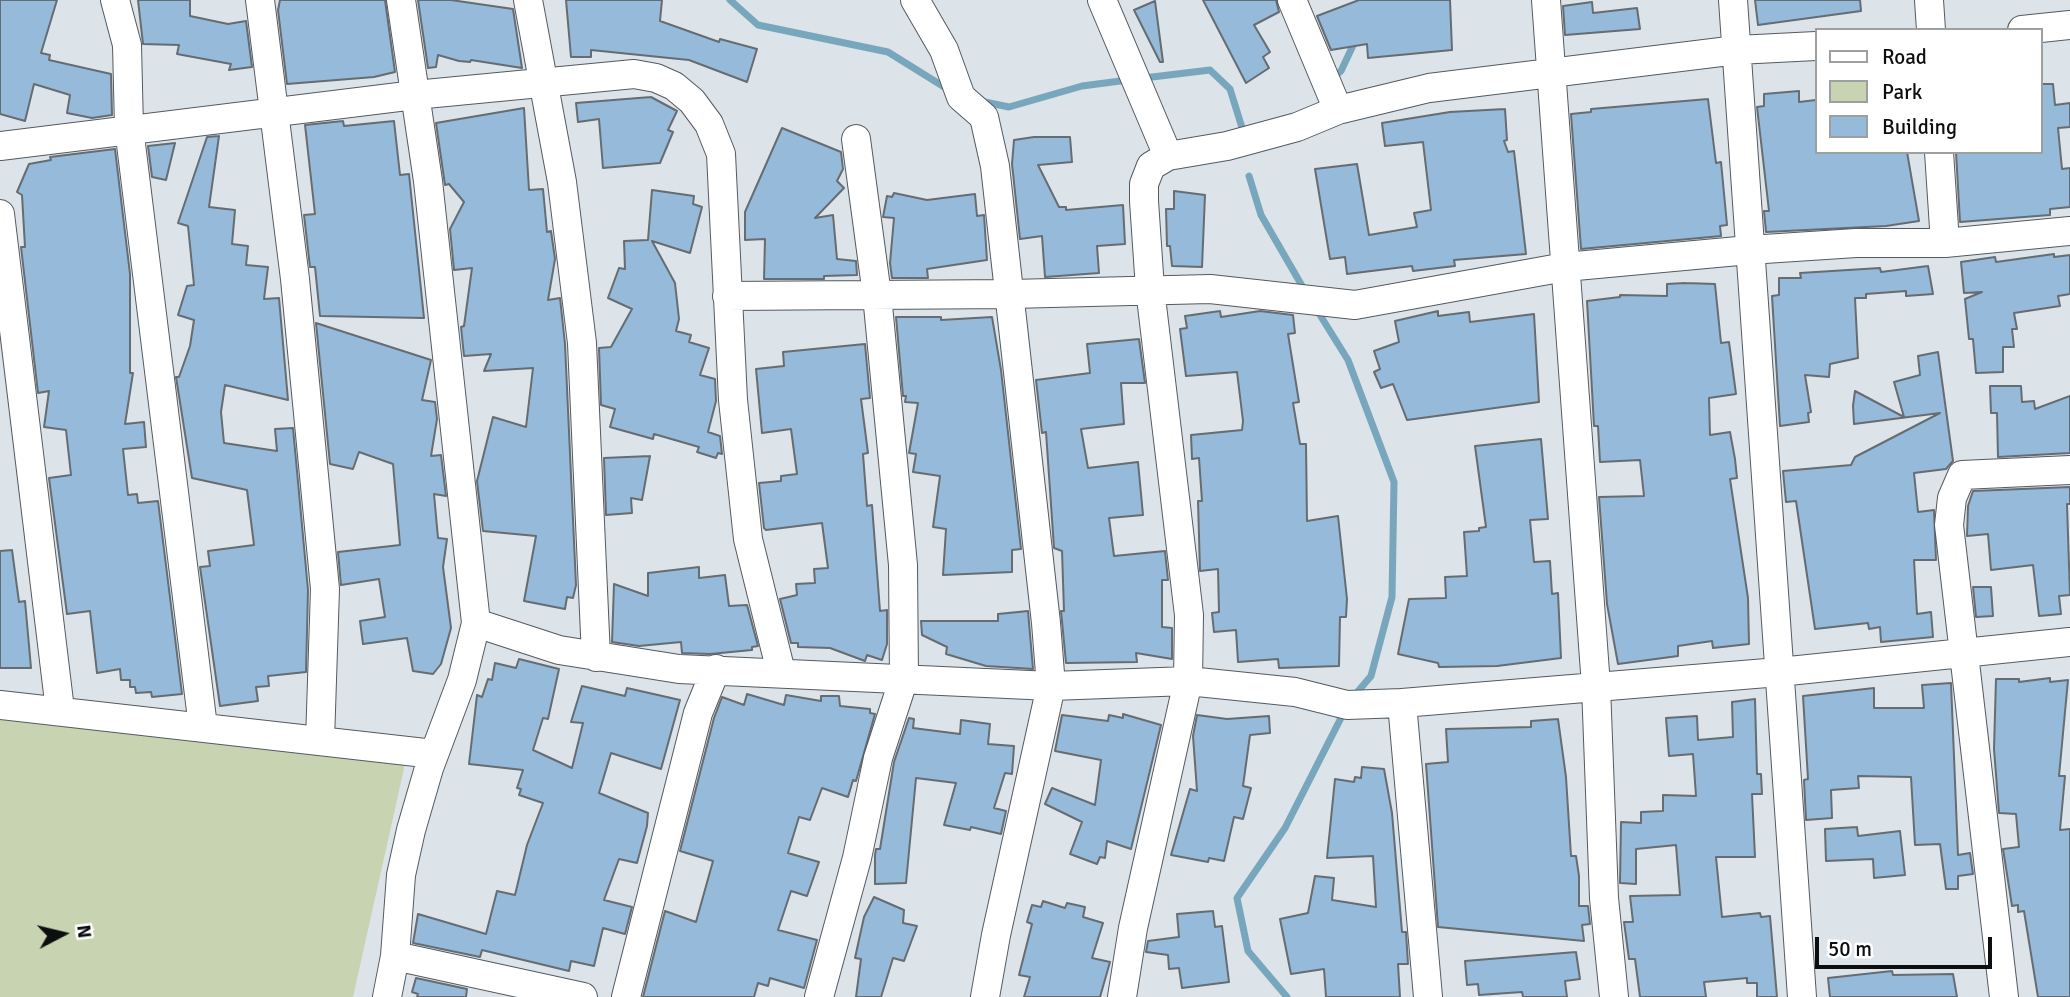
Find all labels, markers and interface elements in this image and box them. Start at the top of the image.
legend [1814,28,2042,154]
text: Road [1882,44,1927,70]
text: Park [1882,79,1922,105]
text: Building [1882,114,1957,140]
north arrow [28,899,98,969]
text: N [71,923,97,939]
scale bar [1818,923,1995,967]
text: 50 m [1828,936,1872,962]

